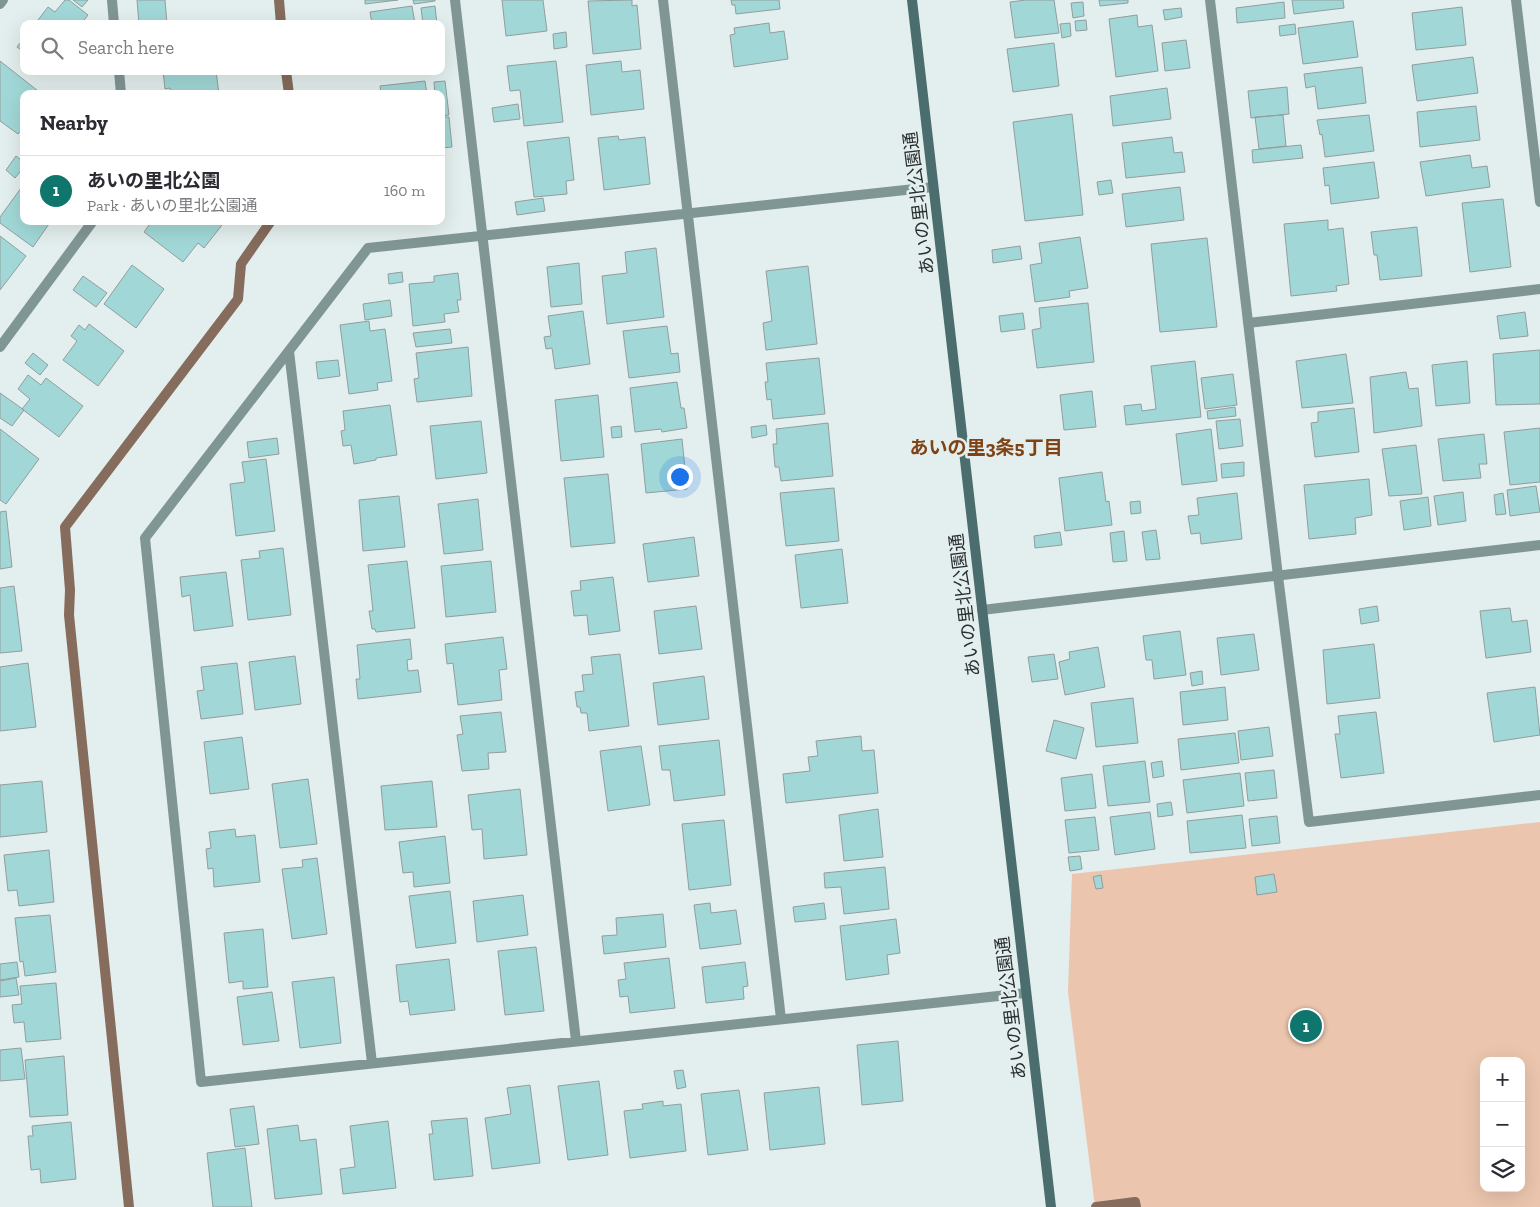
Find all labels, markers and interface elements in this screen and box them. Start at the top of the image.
search box [20,20,445,75]
icon: search [38,34,66,62]
text: Search here [78,36,174,59]
text: Nearby [40,110,108,135]
street label: あいの里北公園通 [899,130,939,276]
text: あいの里北公園 [87,169,220,192]
text: 1 [53,181,59,200]
text: 160 m [384,181,425,200]
text: Park · あいの里北公園通 [87,196,258,215]
district label: あいの里3条5丁目 [909,436,1063,459]
your location [667,464,693,490]
street label: あいの里北公園通 [945,532,985,678]
street label: あいの里北公園通 [991,935,1031,1081]
pin: 1 [1290,1007,1322,1045]
map controls [1480,1057,1525,1192]
button: + [1480,1057,1525,1102]
button: − [1480,1102,1525,1147]
button: layers [1480,1147,1525,1192]

